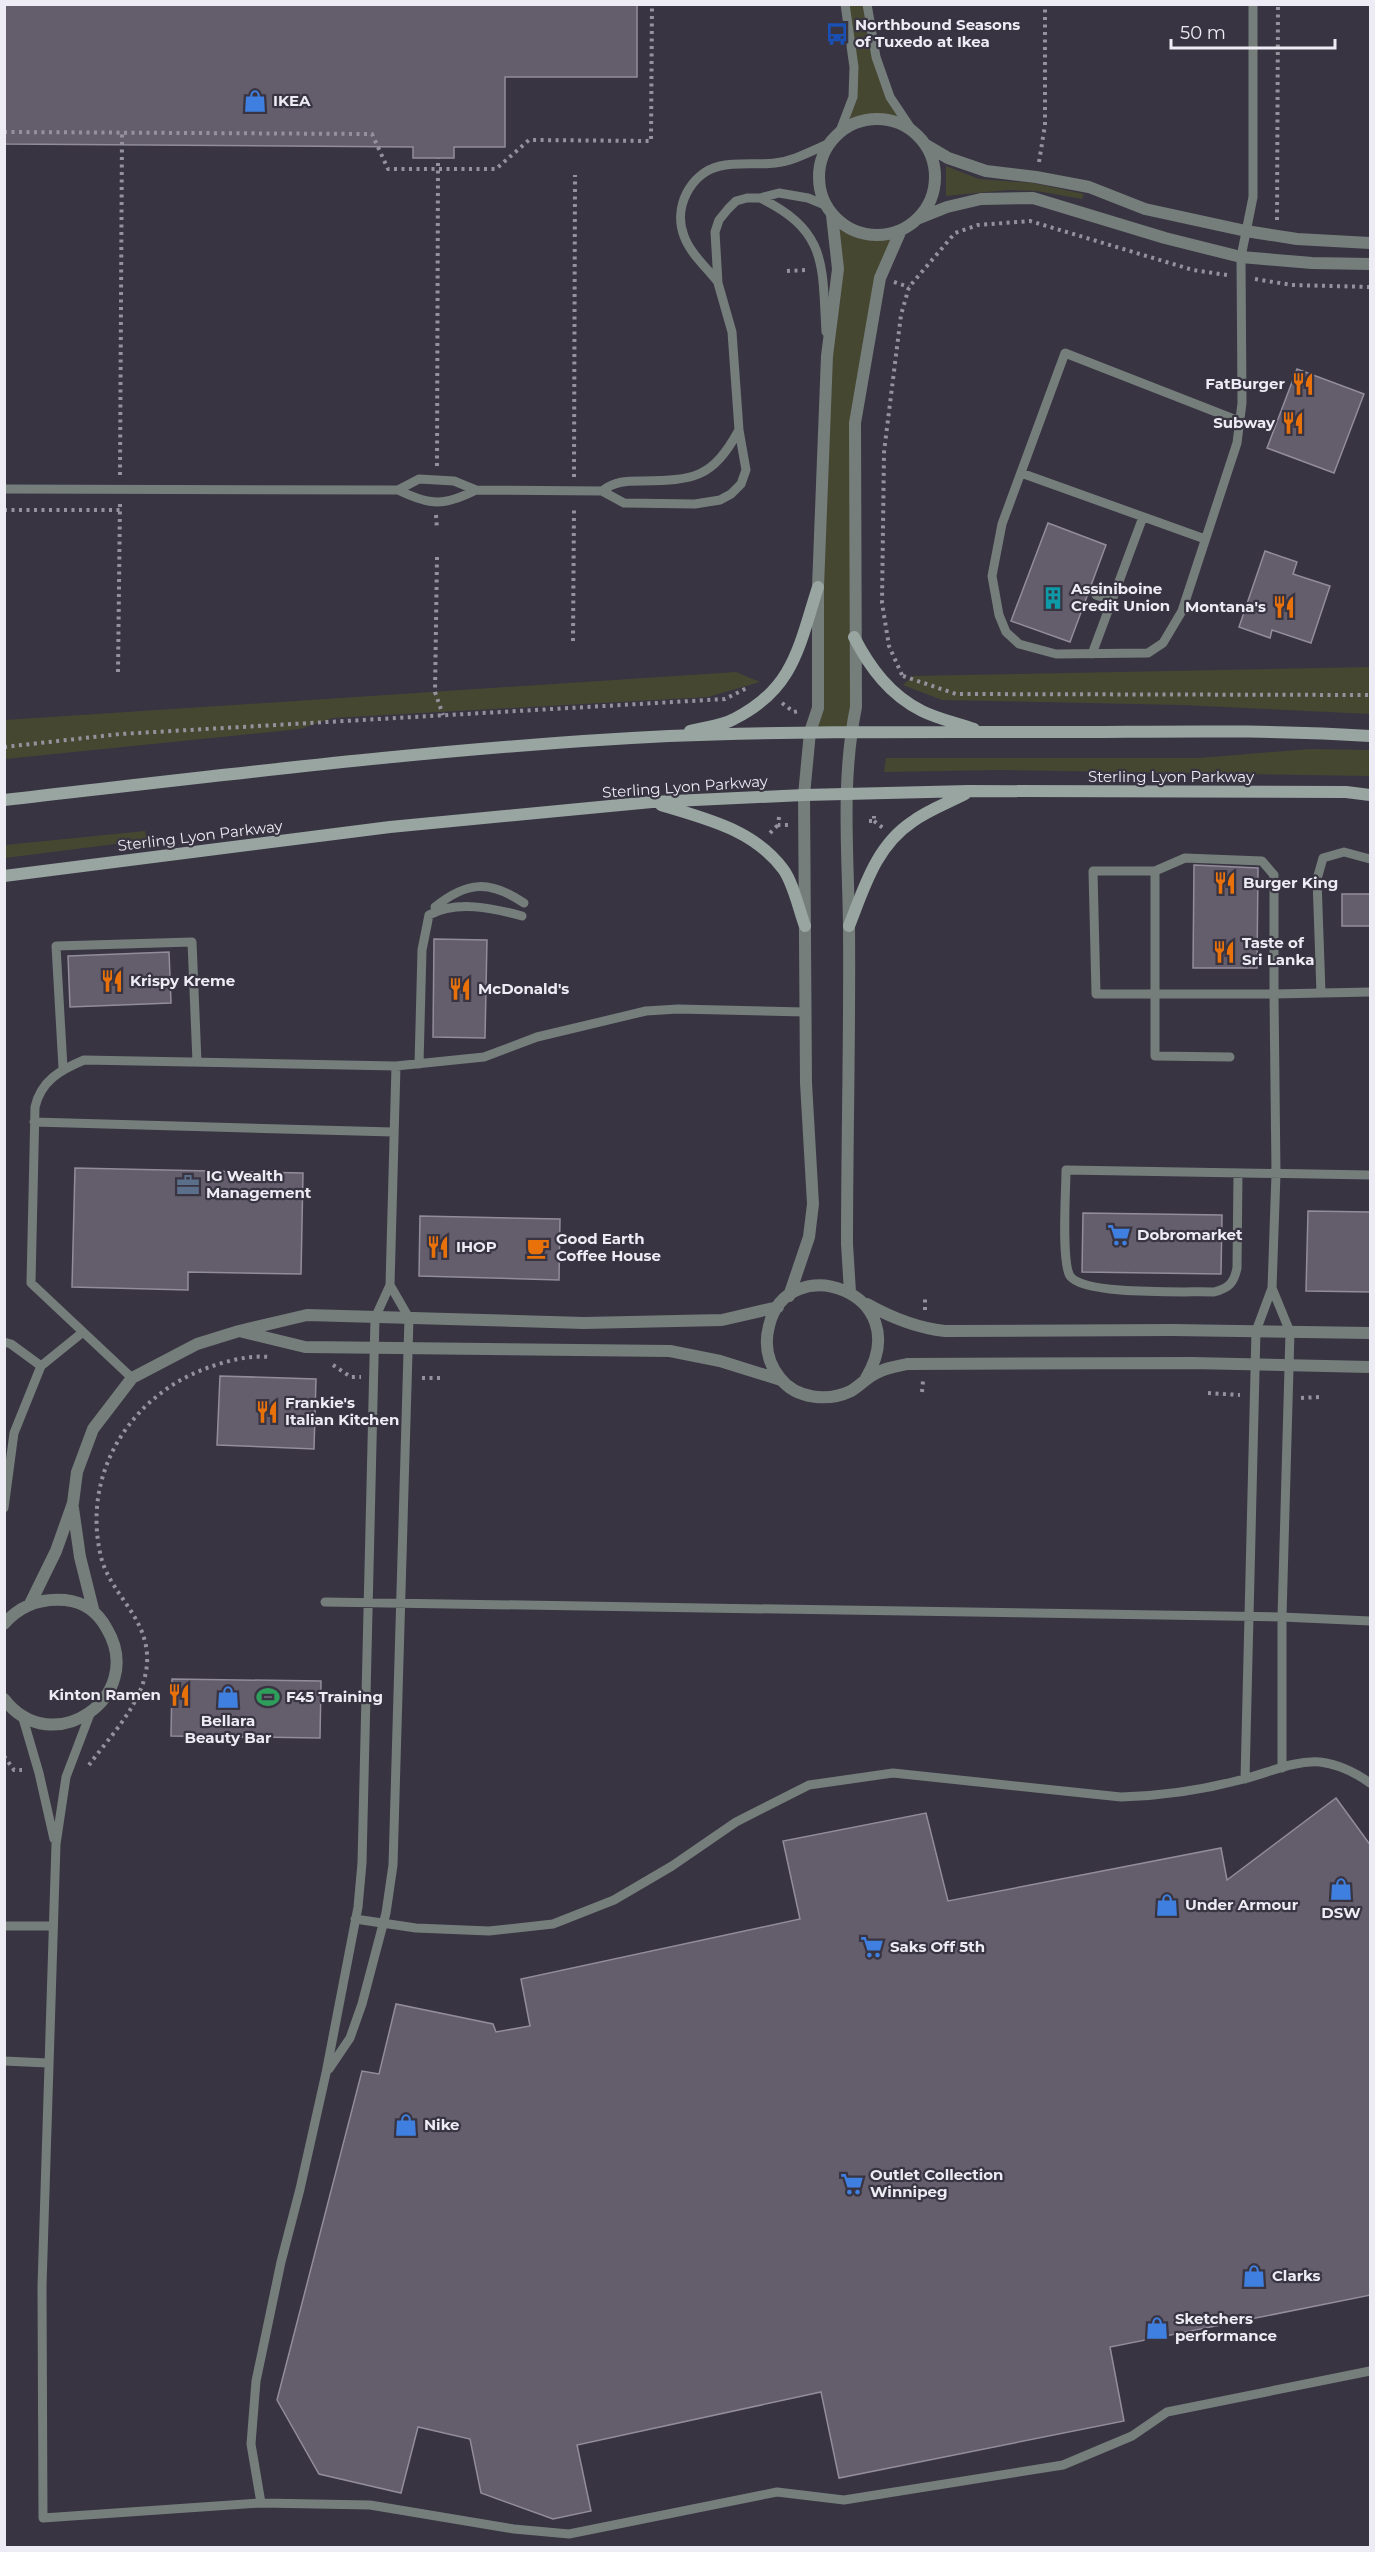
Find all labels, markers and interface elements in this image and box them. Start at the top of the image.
scale bar [1171,12,1334,50]
place label: Northbound Seasons of Tuxedo at Ikea [855,15,1020,51]
bus stop icon: Northbound Seasons of Tuxedo at Ikea [824,21,850,47]
text: 50 m [1180,22,1226,44]
shop icon: IKEA [242,88,268,114]
place label: IKEA [273,91,311,110]
restaurant icon: FatBurger [1290,371,1316,397]
place label: FatBurger [1205,374,1286,393]
restaurant icon: Subway [1280,410,1306,436]
place label: Subway [1213,413,1276,432]
place label: Assiniboine Credit Union [1070,579,1170,615]
building icon: Assiniboine Credit Union [1040,585,1066,611]
restaurant icon: Montana's [1271,594,1297,620]
place label: Montana's [1185,597,1266,616]
street label: Sterling Lyon Parkway [1088,767,1255,786]
street label: Sterling Lyon Parkway [601,771,769,802]
street label: Sterling Lyon Parkway [116,816,284,855]
restaurant icon: Burger King [1212,870,1238,896]
place label: Burger King [1243,873,1338,892]
place label: Taste of Sri Lanka [1242,933,1314,969]
restaurant icon: Taste of Sri Lanka [1211,939,1237,965]
restaurant icon: Krispy Kreme [99,968,125,994]
place label: Krispy Kreme [130,971,235,990]
restaurant icon: McDonald's [447,976,473,1002]
place label: McDonald's [478,979,569,998]
place label: IG Wealth Management [206,1166,312,1202]
office icon: IG Wealth Management [175,1172,201,1198]
supermarket icon: Dobromarket [1106,1222,1132,1248]
place label: Dobromarket [1137,1225,1243,1244]
place label: Good Earth Coffee House [556,1229,661,1265]
restaurant icon: IHOP [425,1234,451,1260]
cafe icon: Good Earth Coffee House [525,1235,551,1261]
place label: IHOP [456,1237,497,1256]
place label: Frankie's Italian Kitchen [285,1393,399,1429]
restaurant icon: Frankie's Italian Kitchen [254,1399,280,1425]
restaurant icon: Kinton Ramen [166,1682,192,1708]
shop icon: Bellara Beauty Bar [215,1684,241,1710]
sports icon: F45 Training [255,1684,281,1710]
place label: Kinton Ramen [48,1685,161,1704]
place label: F45 Training [286,1687,383,1706]
place label: Bellara Beauty Bar [185,1711,272,1747]
shop icon: DSW [1328,1876,1354,1902]
shop icon: Under Armour [1154,1892,1180,1918]
place label: Under Armour [1185,1895,1299,1914]
place label: DSW [1321,1903,1361,1922]
supermarket icon: Saks Off 5th [859,1934,885,1960]
place label: Saks Off 5th [890,1937,985,1956]
shop icon: Nike [393,2112,419,2138]
place label: Nike [424,2115,460,2134]
place label: Outlet Collection Winnipeg [870,2165,1003,2201]
supermarket icon: Outlet Collection Winnipeg [839,2171,865,2197]
shop icon: Clarks [1241,2263,1267,2289]
place label: Clarks [1272,2266,1321,2285]
place label: Sketchers performance [1175,2309,1277,2345]
shop icon: Sketchers performance [1144,2315,1170,2341]

